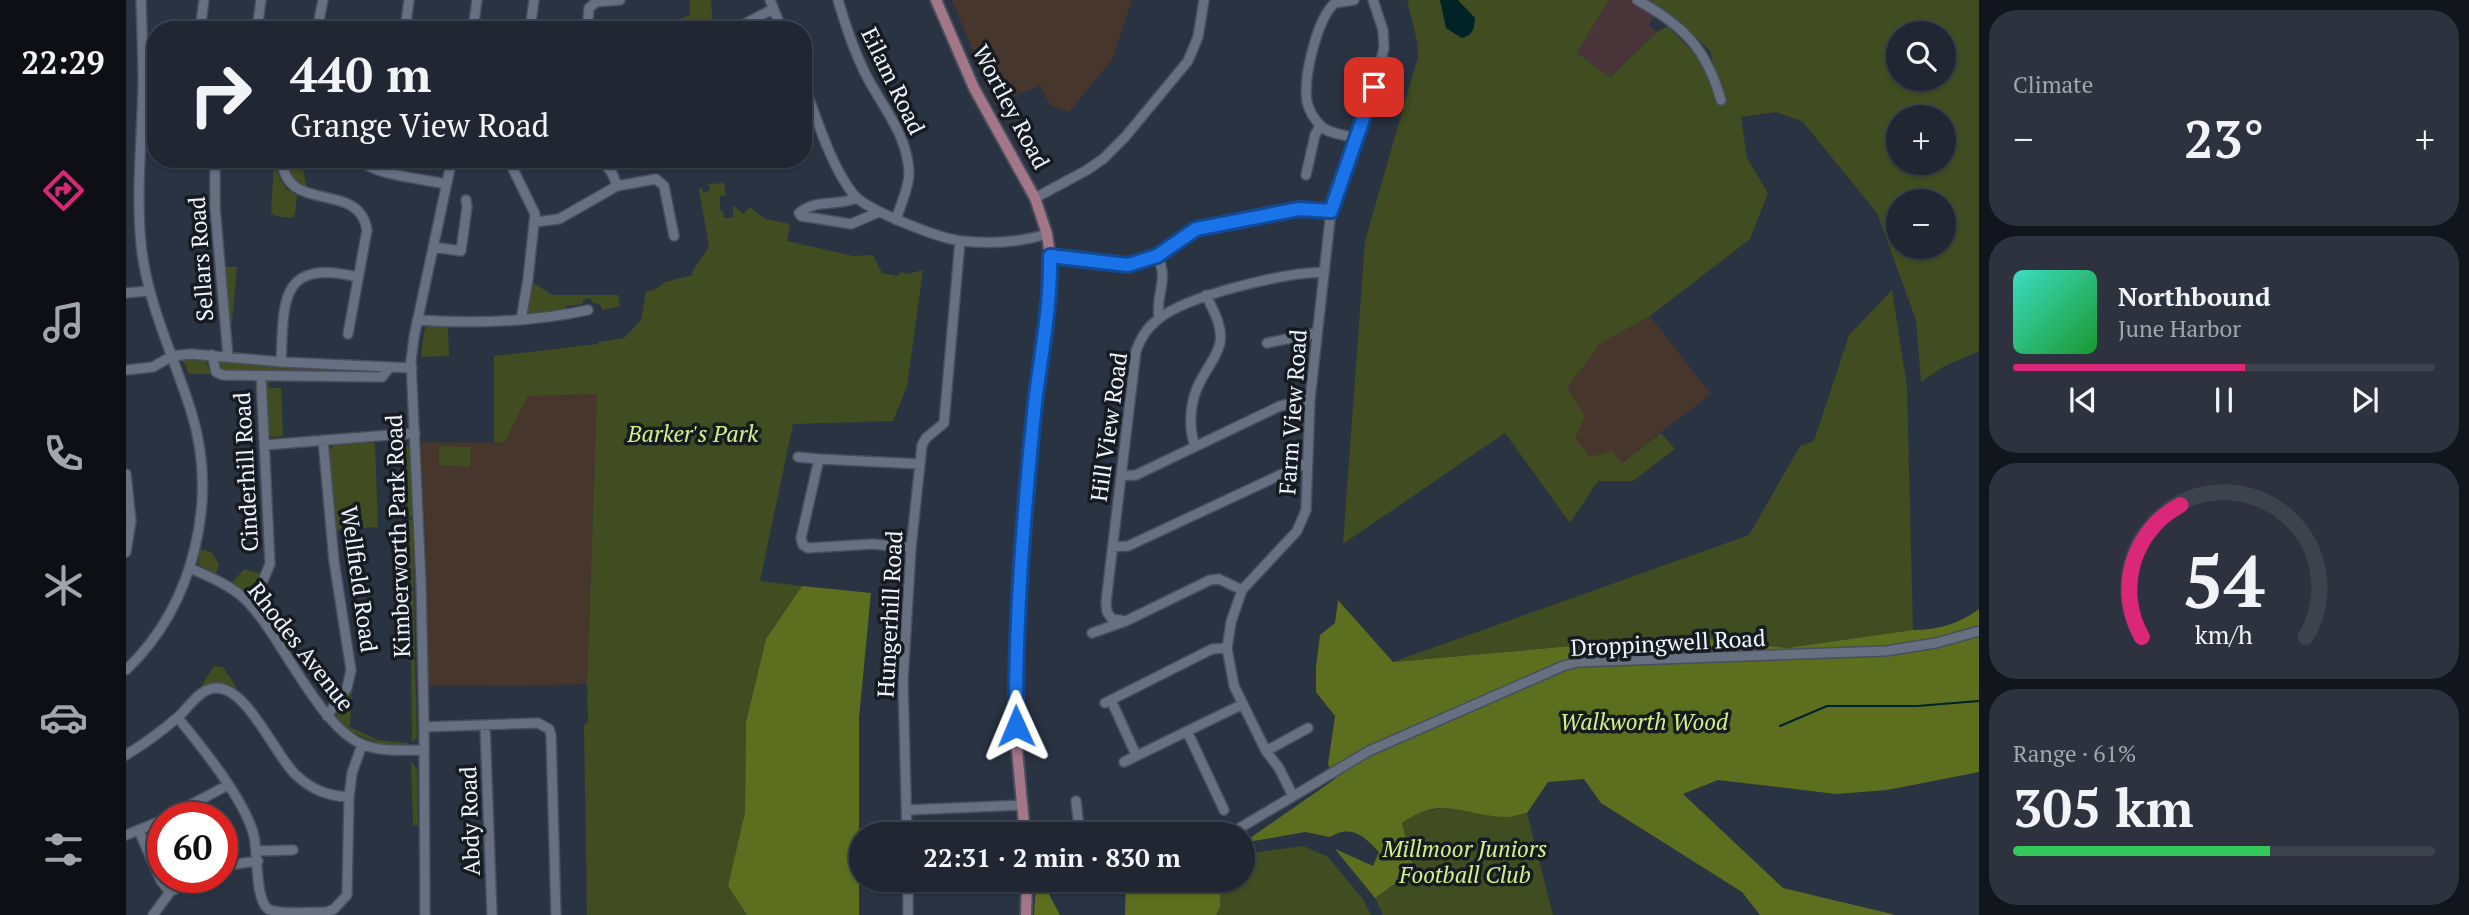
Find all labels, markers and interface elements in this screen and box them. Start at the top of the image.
map controls [1886,21,1956,259]
button: search [1886,21,1956,91]
street label: Eilam Road [854,22,933,140]
street label: Wortley Road [966,39,1057,175]
text: 22:29 [21,41,105,83]
text: 440 m [290,41,432,106]
icon: right [175,49,266,140]
pin [1344,57,1404,117]
icon: arrive [1355,68,1393,106]
text: Climate [2013,69,2093,100]
text: Grange View Road [290,104,549,146]
text: 23° [2184,104,2264,173]
button: + [1886,105,1956,175]
text: − [2013,114,2033,164]
text: + [2415,114,2435,164]
icon: directions [39,166,88,215]
button: − [1886,189,1956,259]
street label: Sellars Road [181,195,220,322]
text: Northbound [2118,279,2271,313]
icon: music [39,298,88,347]
text: June Harbor [2118,313,2241,344]
street label: Farm View Road [1271,328,1314,496]
street label: Hill View Road [1083,350,1134,504]
icon: previous [2064,381,2102,419]
icon: pause [2205,381,2243,419]
icon: next [2346,381,2384,419]
street label: Cinderhill Road [226,391,265,553]
street label: Kimberworth Park Road [378,414,417,658]
park label: Barker's Park [627,418,759,449]
icon: phone [39,429,88,478]
street label: Wellfield Road [334,504,385,654]
street label: Hungerhill Road [870,529,909,698]
text: 54 [2183,531,2265,628]
icon: climate [39,561,88,610]
street label: Rhodes Avenue [241,576,362,718]
text: km/h [2195,617,2253,650]
street label: Droppingwell Road [1570,622,1767,663]
position arrow [979,689,1053,763]
icon: car [39,693,88,742]
park label: Walkworth Wood [1560,706,1729,737]
text: Range · 61% [2013,738,2136,769]
street label: Abdy Road [452,766,487,876]
text: 305 km [2013,773,2194,842]
speed limit sign: 60 [147,802,238,893]
icon: filters [39,825,88,874]
park label: Millmoor Juniors Football Club [1382,833,1547,890]
text: 22:31 · 2 min · 830 m [923,840,1181,874]

